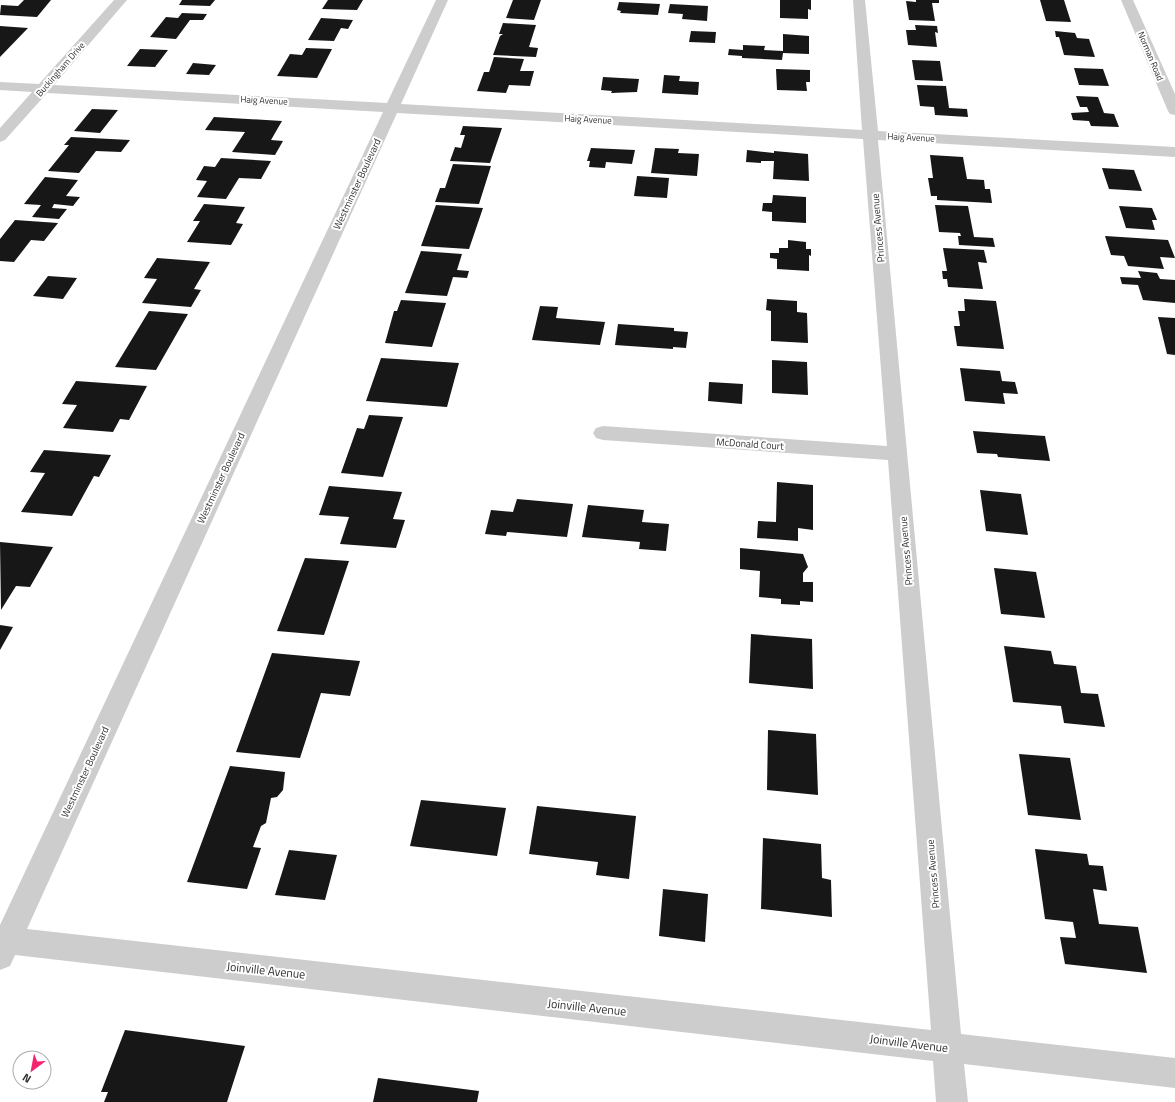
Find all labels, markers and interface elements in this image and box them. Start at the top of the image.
street label: Norman Road [1135,29,1167,83]
street label: Buckingham Drive [33,39,88,99]
street label: Haig Avenue [240,92,288,108]
street label: Haig Avenue [564,111,612,127]
street label: Haig Avenue [887,129,935,145]
street label: Westminster Boulevard [329,136,385,232]
street label: Princess Avenue [868,193,888,263]
street label: Westminster Boulevard [193,430,249,526]
street label: McDonald Court [716,434,785,454]
street label: Princess Avenue [896,516,916,586]
street label: Westminster Boulevard [57,724,113,820]
street label: Princess Avenue [923,839,943,909]
street label: Joinville Avenue [226,956,306,984]
street label: Joinville Avenue [547,993,627,1021]
street label: Joinville Avenue [869,1029,949,1057]
north arrow [12,1050,52,1090]
text: N [19,1070,34,1087]

